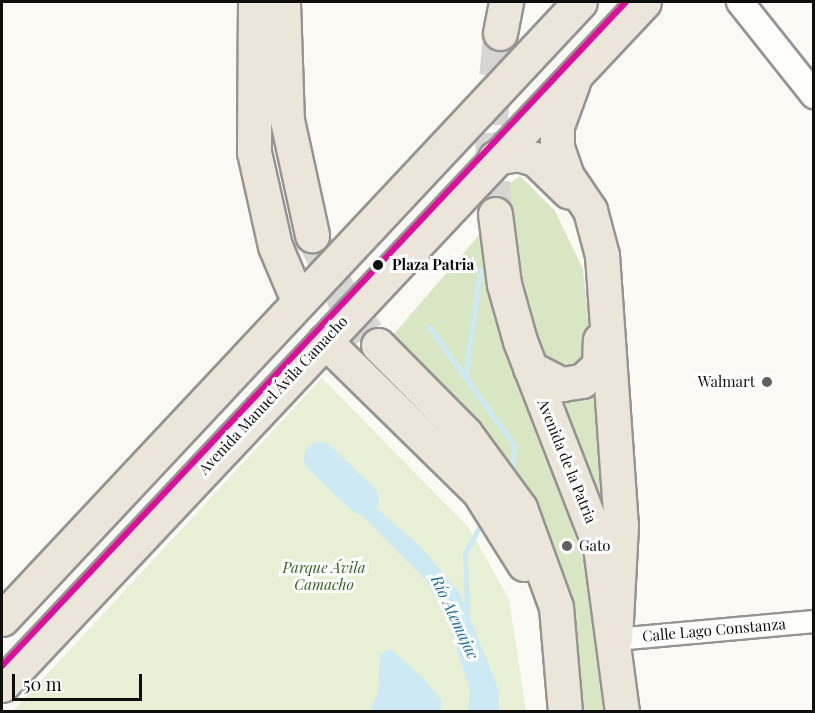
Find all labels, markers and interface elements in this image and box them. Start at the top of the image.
marker: Plaza Patria [369,256,387,274]
place label: Plaza Patria [392,256,474,274]
street label: Avenida Manuel Ávila Camacho [195,312,351,478]
place label: Walmart [698,373,755,391]
marker: Walmart [760,375,774,389]
street label: Avenida de la Patria [534,396,600,526]
place label: Gato [579,537,610,555]
marker: Gato [560,539,574,553]
park label: Parque Ávila Camacho [282,558,366,593]
water label: Río Atemajac [427,572,483,662]
street label: Calle Lago Constanza [641,615,787,645]
scale bar [15,662,146,700]
text: 50 m [23,672,62,696]

